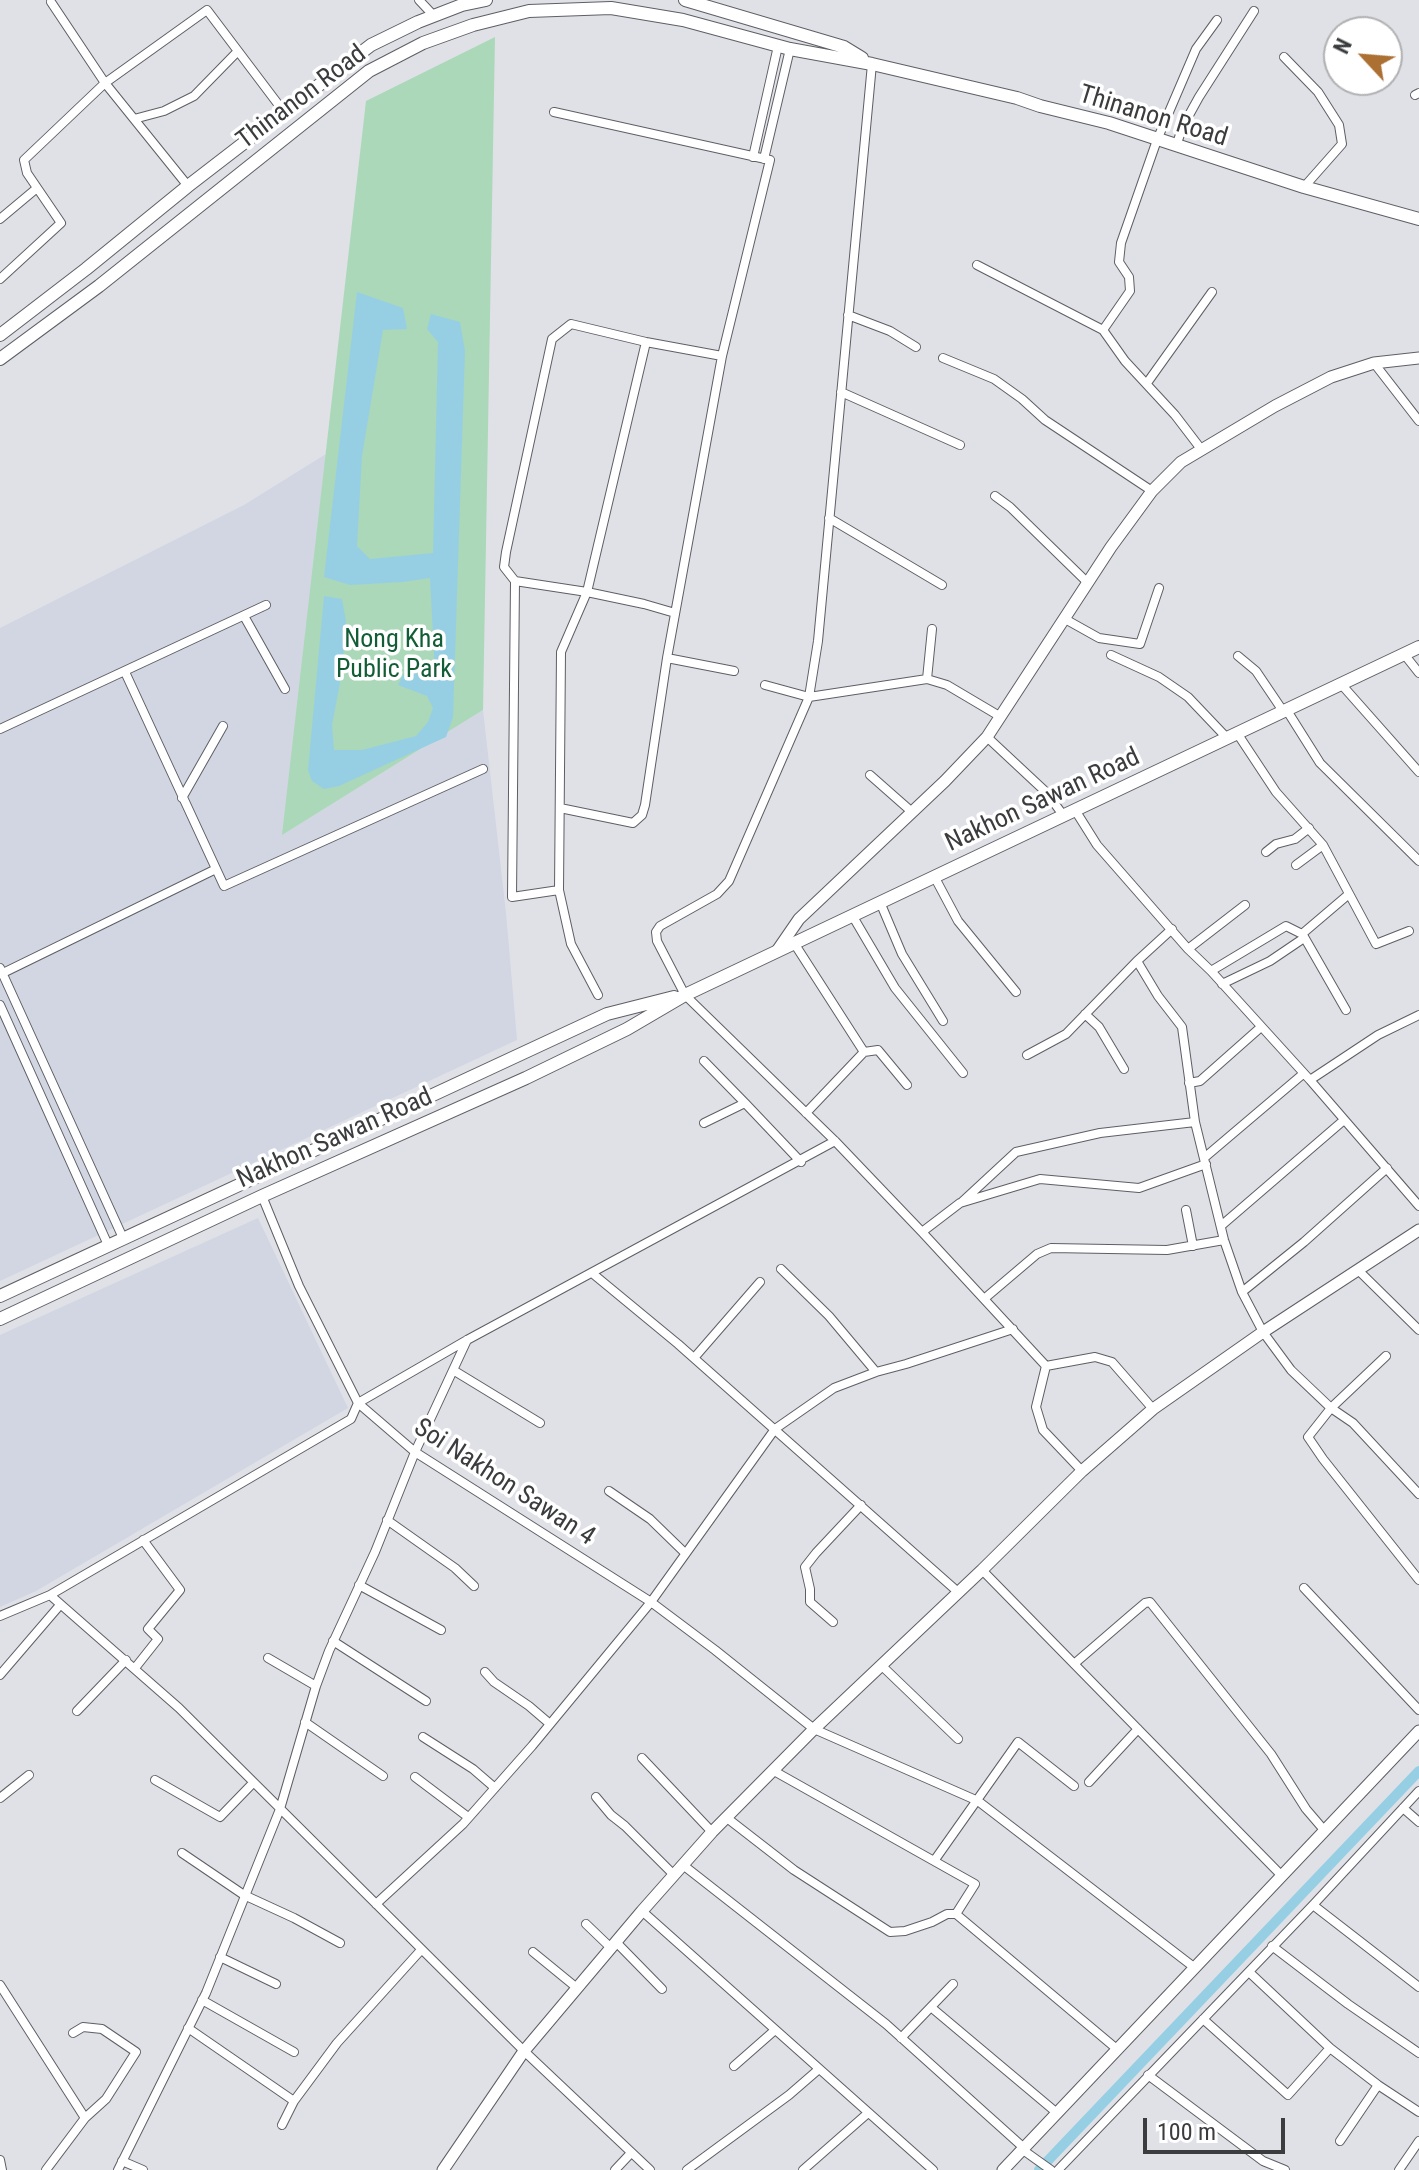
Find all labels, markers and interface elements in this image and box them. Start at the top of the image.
north arrow [1323,16,1403,96]
text: N [1329,35,1357,58]
street label: Thinanon Road [231,39,373,157]
street label: Thinanon Road [1075,80,1231,154]
park label: Nong Kha Public Park [336,624,452,686]
street label: Nakhon Sawan Road [941,742,1145,860]
street label: Nakhon Sawan Road [233,1082,437,1196]
street label: Soi Nakhon Sawan 4 [408,1413,600,1553]
scale bar [1147,2102,1289,2152]
text: 100 m [1157,2118,1216,2146]

